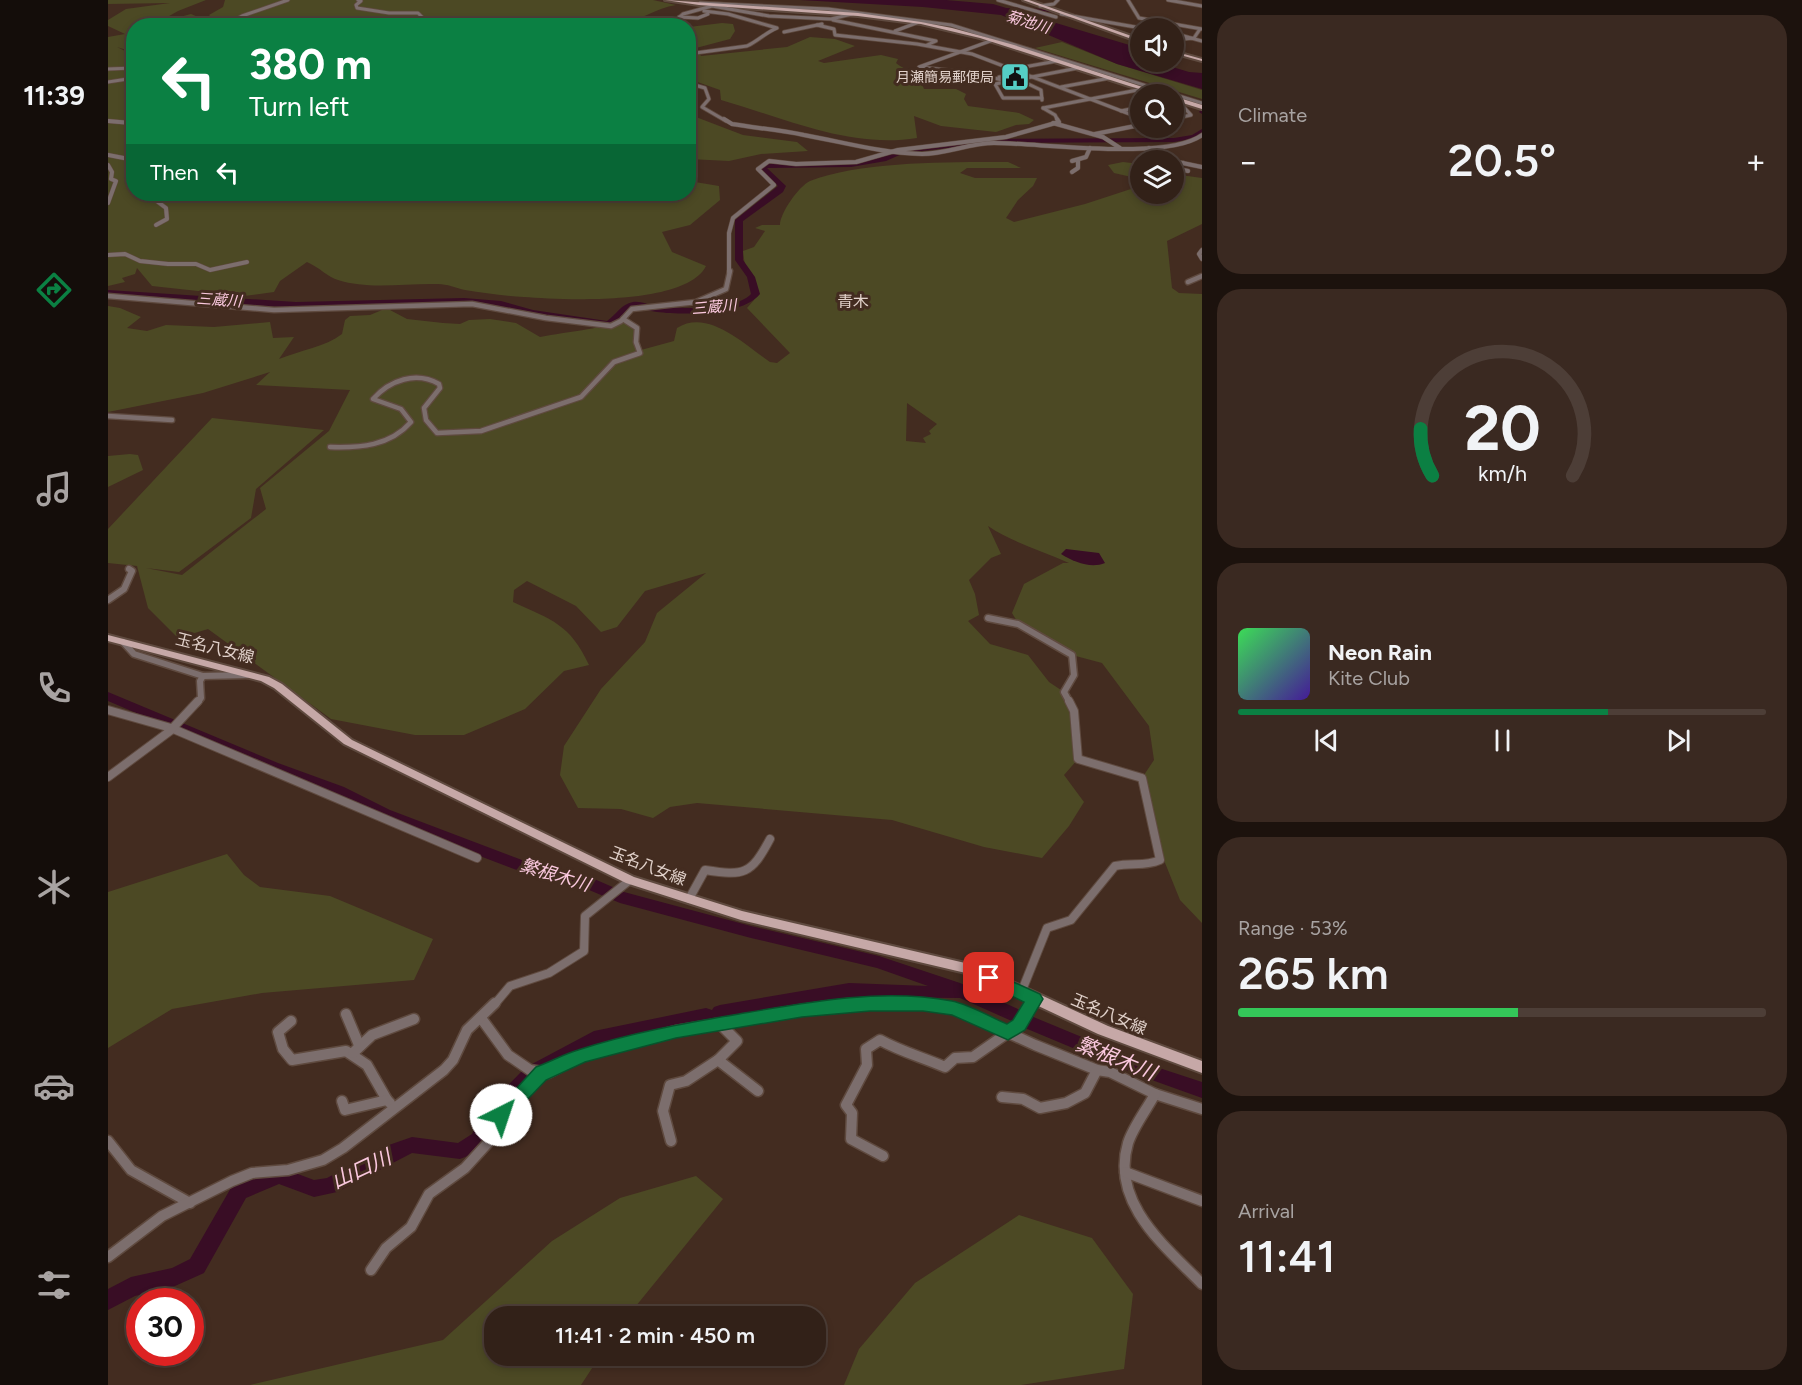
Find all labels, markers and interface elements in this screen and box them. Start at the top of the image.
water label: 菊池川 [1004,7,1054,38]
map controls [1130,18,1184,204]
button: sound [1130,18,1184,72]
text: 380 m [249,39,372,90]
icon: left [150,42,228,120]
public building icon: 月瀬簡易郵便局 [999,61,1031,93]
place label: 月瀬簡易郵便局 [896,69,994,86]
text: 11:39 [23,79,85,112]
button: search [1130,84,1184,138]
text: Turn left [249,90,349,123]
text: Climate [1238,103,1307,127]
text: 20.5° [1448,133,1556,187]
text: − [1238,142,1259,181]
text: + [1745,142,1766,181]
button: layers [1130,150,1184,204]
icon: left [211,156,244,189]
text: Then [150,159,199,186]
icon: directions [33,269,75,311]
water label: 三蔵川 [196,289,244,311]
district label: 青木 [837,292,869,311]
water label: 三蔵川 [691,296,739,318]
text: 20 [1464,391,1540,466]
text: km/h [1478,461,1526,486]
icon: music [33,468,75,510]
street label: 玉名八女線 [174,629,256,667]
text: Neon Rain [1328,639,1432,666]
text: Kite Club [1328,666,1410,690]
icon: phone [33,667,75,709]
icon: previous [1310,724,1343,757]
icon: pause [1486,724,1519,757]
icon: next [1662,724,1695,757]
street label: 玉名八女線 [607,843,689,889]
water label: 繁根木川 [517,854,595,897]
icon: climate [33,866,75,908]
text: Range · 53% [1238,916,1348,940]
text: 265 km [1238,946,1389,1000]
pin [963,952,1014,1003]
icon: arrive [972,961,1005,994]
street label: 玉名八女線 [1068,990,1150,1038]
water label: 繁根木川 [1072,1031,1161,1086]
icon: car [33,1065,75,1107]
position arrow [469,1083,533,1147]
water label: 山口川 [327,1144,397,1194]
text: Arrival [1238,1199,1294,1223]
text: 11:41 [1238,1229,1336,1283]
icon: filters [33,1264,75,1306]
speed limit sign: 30 [126,1288,204,1366]
text: 11:41 · 2 min · 450 m [555,1322,755,1349]

